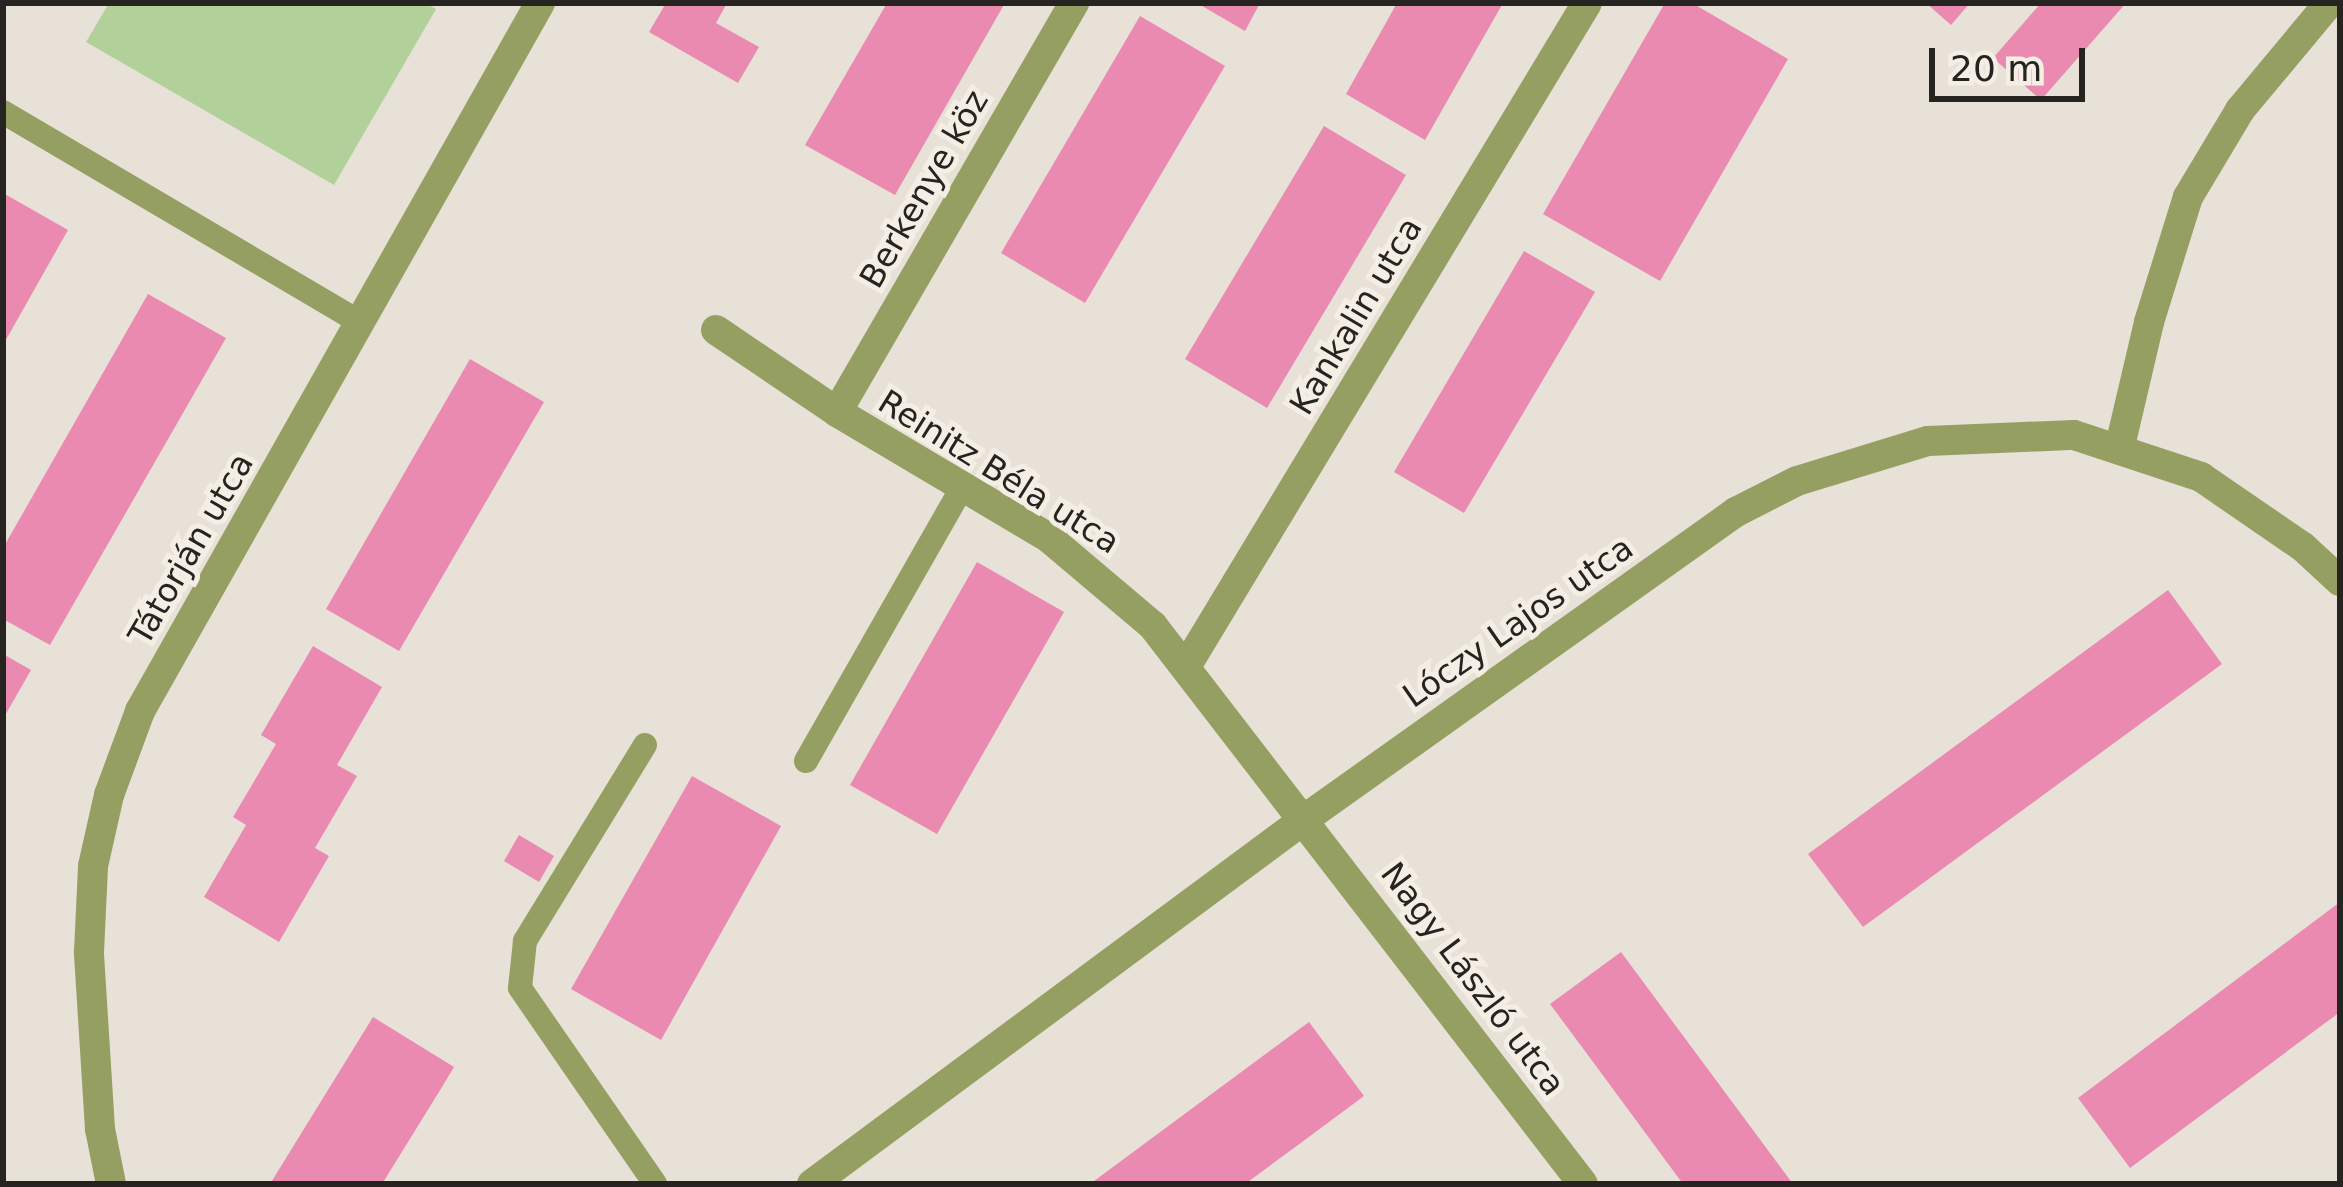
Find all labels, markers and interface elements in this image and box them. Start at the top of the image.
scale bar [1935,24,2091,98]
text: 20 m [1950,48,2042,89]
street label: Berkenye köz [851,83,997,295]
street label: Kankalin utca [1282,210,1430,422]
street label: Reinitz Béla utca [871,382,1127,562]
street label: Tátorján utca [120,446,262,652]
street label: Lóczy Lajos utca [1396,528,1640,716]
street label: Nagy László utca [1373,855,1573,1103]

